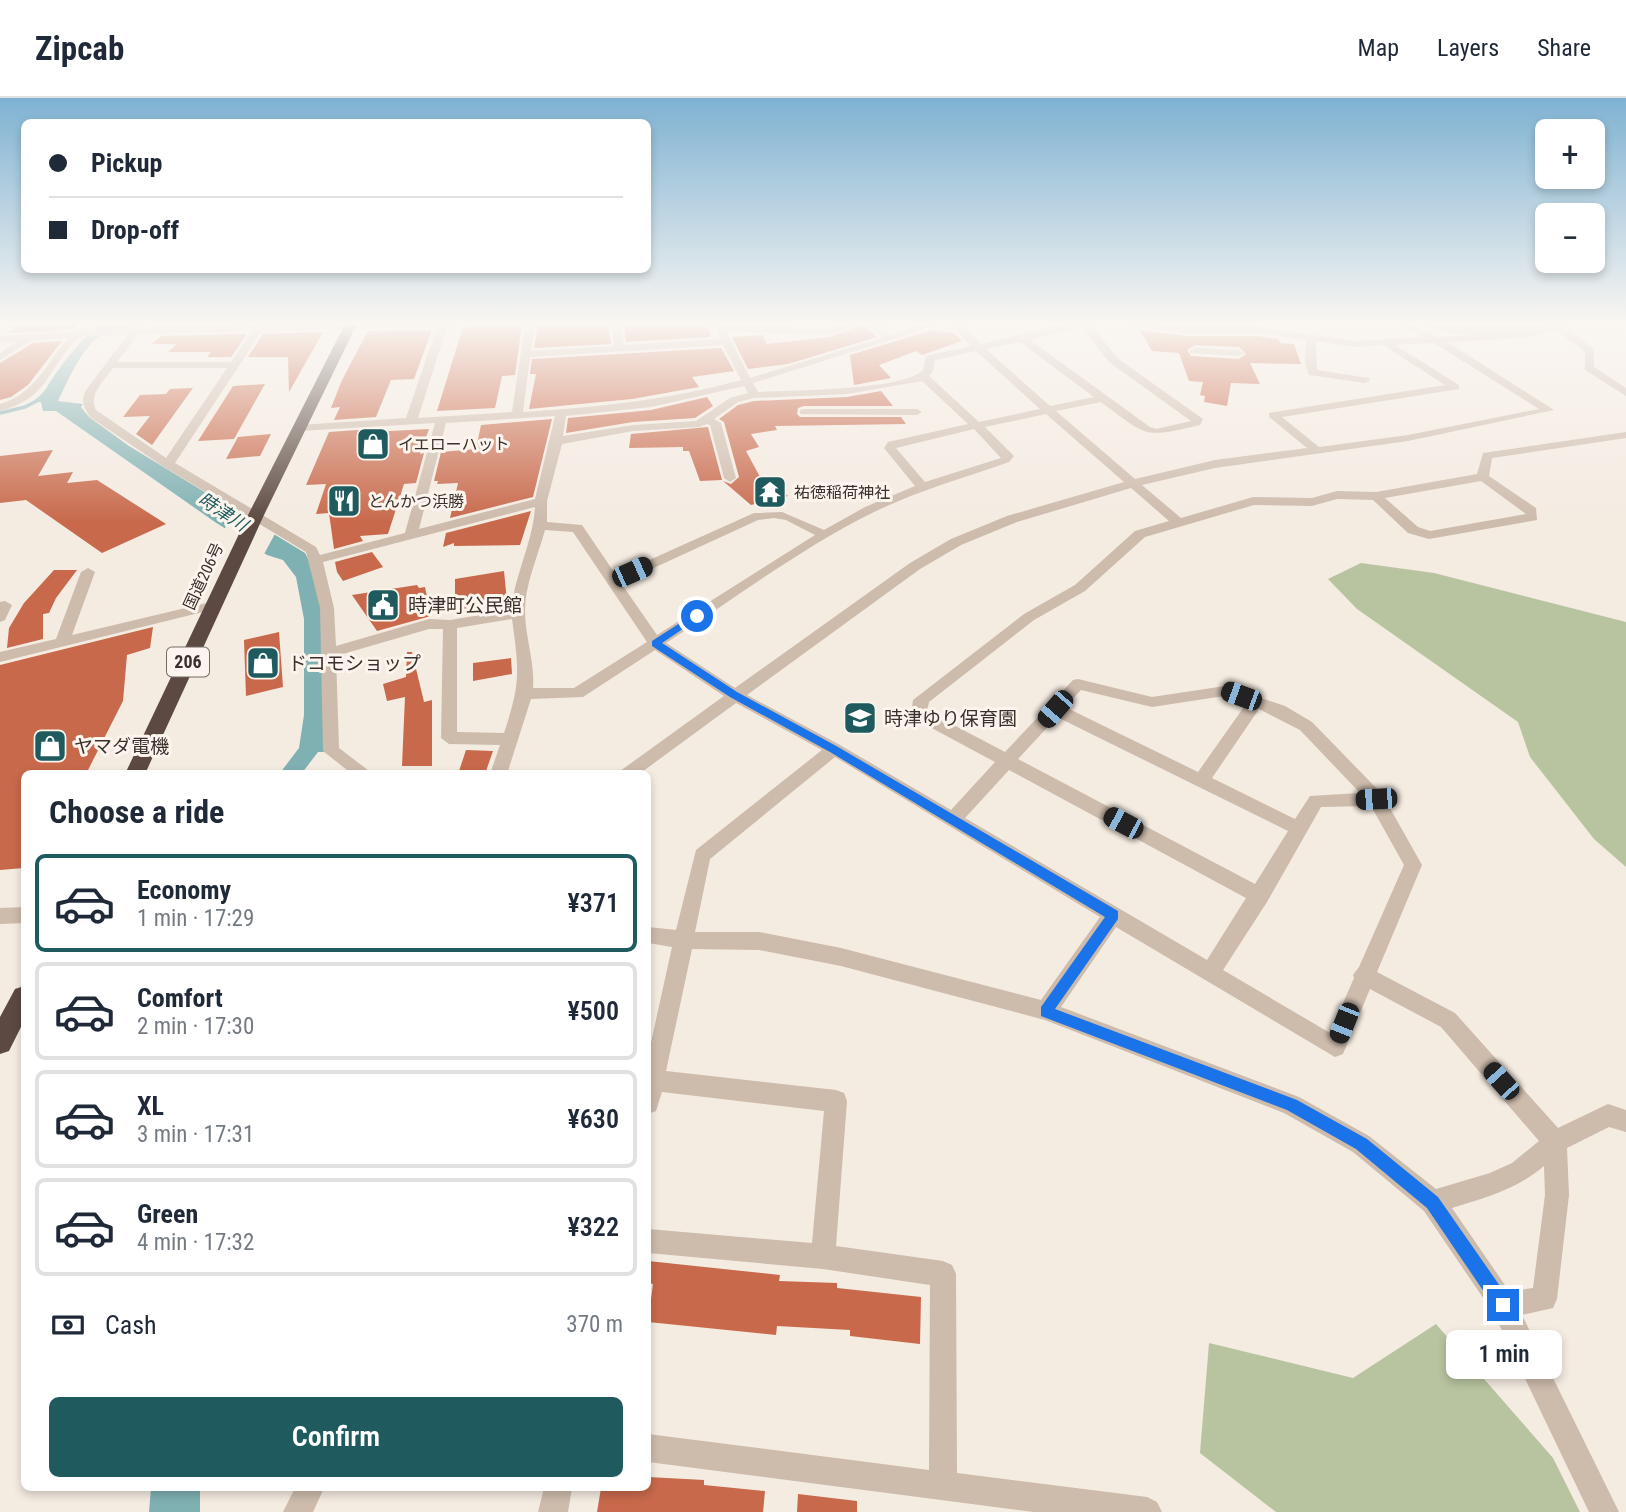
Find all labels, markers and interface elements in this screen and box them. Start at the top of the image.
text: Zipcab [35,29,124,68]
text: Map [1358,34,1399,62]
text: Layers [1437,34,1499,62]
text: Share [1537,34,1591,62]
map controls [1535,119,1605,273]
button: + [1535,119,1605,189]
text: Pickup [91,148,162,178]
button: − [1535,203,1605,273]
text: Drop-off [91,215,179,245]
shop icon: イエローハット [354,425,392,463]
place label: イエローハット [398,435,510,454]
temple icon: 祐徳稲荷神社 [751,473,789,511]
restaurant icon: とんかつ浜勝 [325,482,363,520]
place label: 祐徳稲荷神社 [794,483,890,502]
water label: 時津川 [195,488,253,536]
place label: とんかつ浜勝 [368,492,464,511]
street label: 国道206号 [180,540,227,613]
car [609,554,656,590]
public building icon: 時津町公民館 [364,586,402,624]
place label: 時津町公民館 [408,594,522,617]
route start [681,600,713,632]
shop icon: ドコモショップ [244,644,282,682]
road number: 206 [167,648,209,676]
place label: ドコモショップ [288,652,421,675]
car [1218,679,1265,713]
car [1034,686,1077,732]
school or university icon: 時津ゆり保育園 [841,699,879,737]
place label: 時津ゆり保育園 [884,707,1017,730]
shop icon: ヤマダ電機 [31,727,69,765]
place label: ヤマダ電機 [74,735,169,758]
car [1355,787,1398,811]
text: Choose a ride [49,793,224,831]
car [1100,804,1147,842]
icon: car [53,872,116,935]
text: Economy [137,875,231,905]
text: ¥371 [567,888,619,918]
text: 1 min · 17:29 [137,905,254,932]
icon: car [53,980,116,1043]
text: Comfort [137,983,223,1013]
text: ¥500 [567,996,619,1026]
car [1327,1000,1362,1046]
text: 2 min · 17:30 [137,1013,254,1040]
car [1480,1058,1523,1104]
icon: car [53,1088,116,1151]
text: XL [137,1091,164,1121]
text: ¥630 [567,1104,619,1134]
text: 3 min · 17:31 [137,1121,254,1148]
icon: car [53,1196,116,1259]
text: Green [137,1199,198,1229]
text: ¥322 [567,1212,619,1242]
text: 4 min · 17:32 [137,1229,254,1256]
route end [1487,1289,1519,1321]
icon: cash [49,1306,87,1344]
text: Cash [105,1310,157,1340]
text: 370 m [566,1311,623,1338]
callout: 1 min [1445,1330,1561,1378]
text: 1 min [1479,1341,1529,1368]
button: Confirm [49,1397,623,1477]

